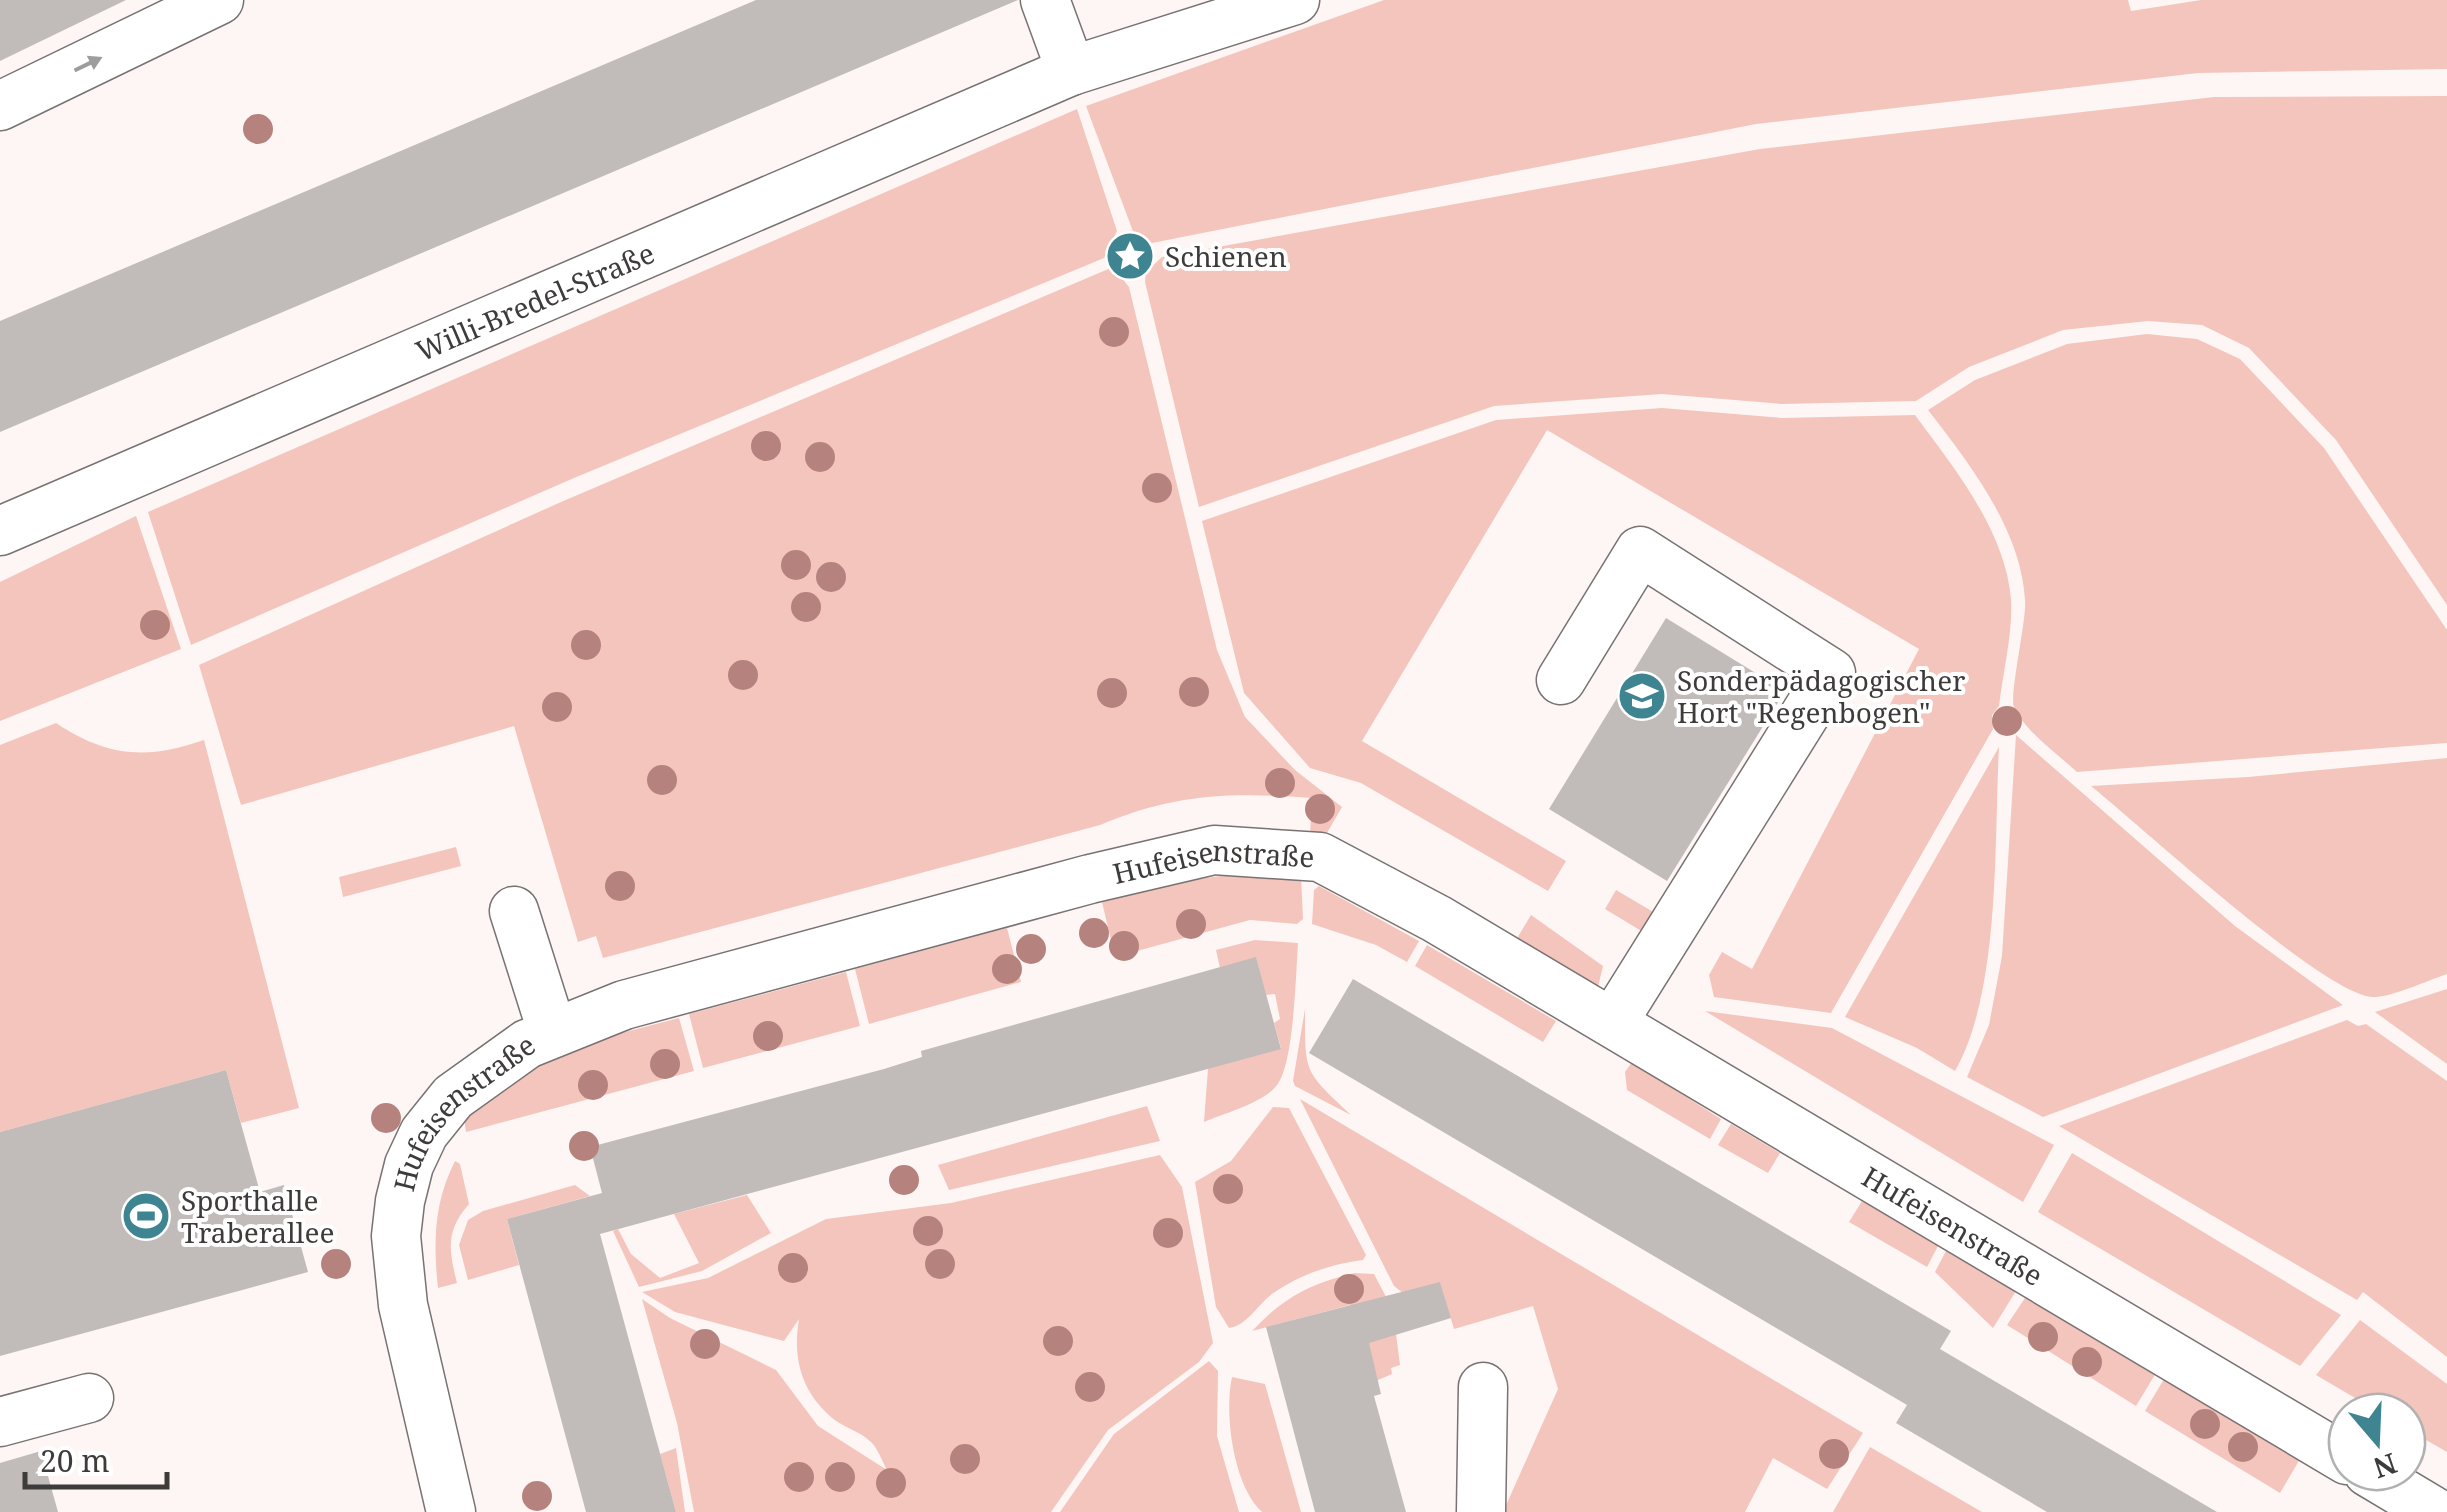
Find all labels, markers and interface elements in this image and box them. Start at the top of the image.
one-way arrow [74,55,103,72]
place icon: Schienen [1104,230,1156,282]
street label: Willi-Bredel-Straße [410,233,660,369]
place label: Schienen [1165,237,1287,275]
place label: Sonderpädagogischer Hort "Regenbogen" [1677,661,1965,731]
school or university icon: Sonderpädagogischer Hort "Regenbogen" [1616,670,1668,722]
street label: Hufeisenstraße [1109,831,1316,892]
street label: Hufeisenstraße [384,1026,542,1195]
street label: Hufeisenstraße [1855,1157,2050,1294]
place label: Sporthalle Traberallee [181,1181,334,1251]
sports icon: Sporthalle Traberallee [120,1190,172,1242]
north arrow [2327,1392,2427,1492]
scale bar [25,1427,168,1489]
text: 20 m [40,1440,110,1481]
text: N [2369,1445,2402,1488]

